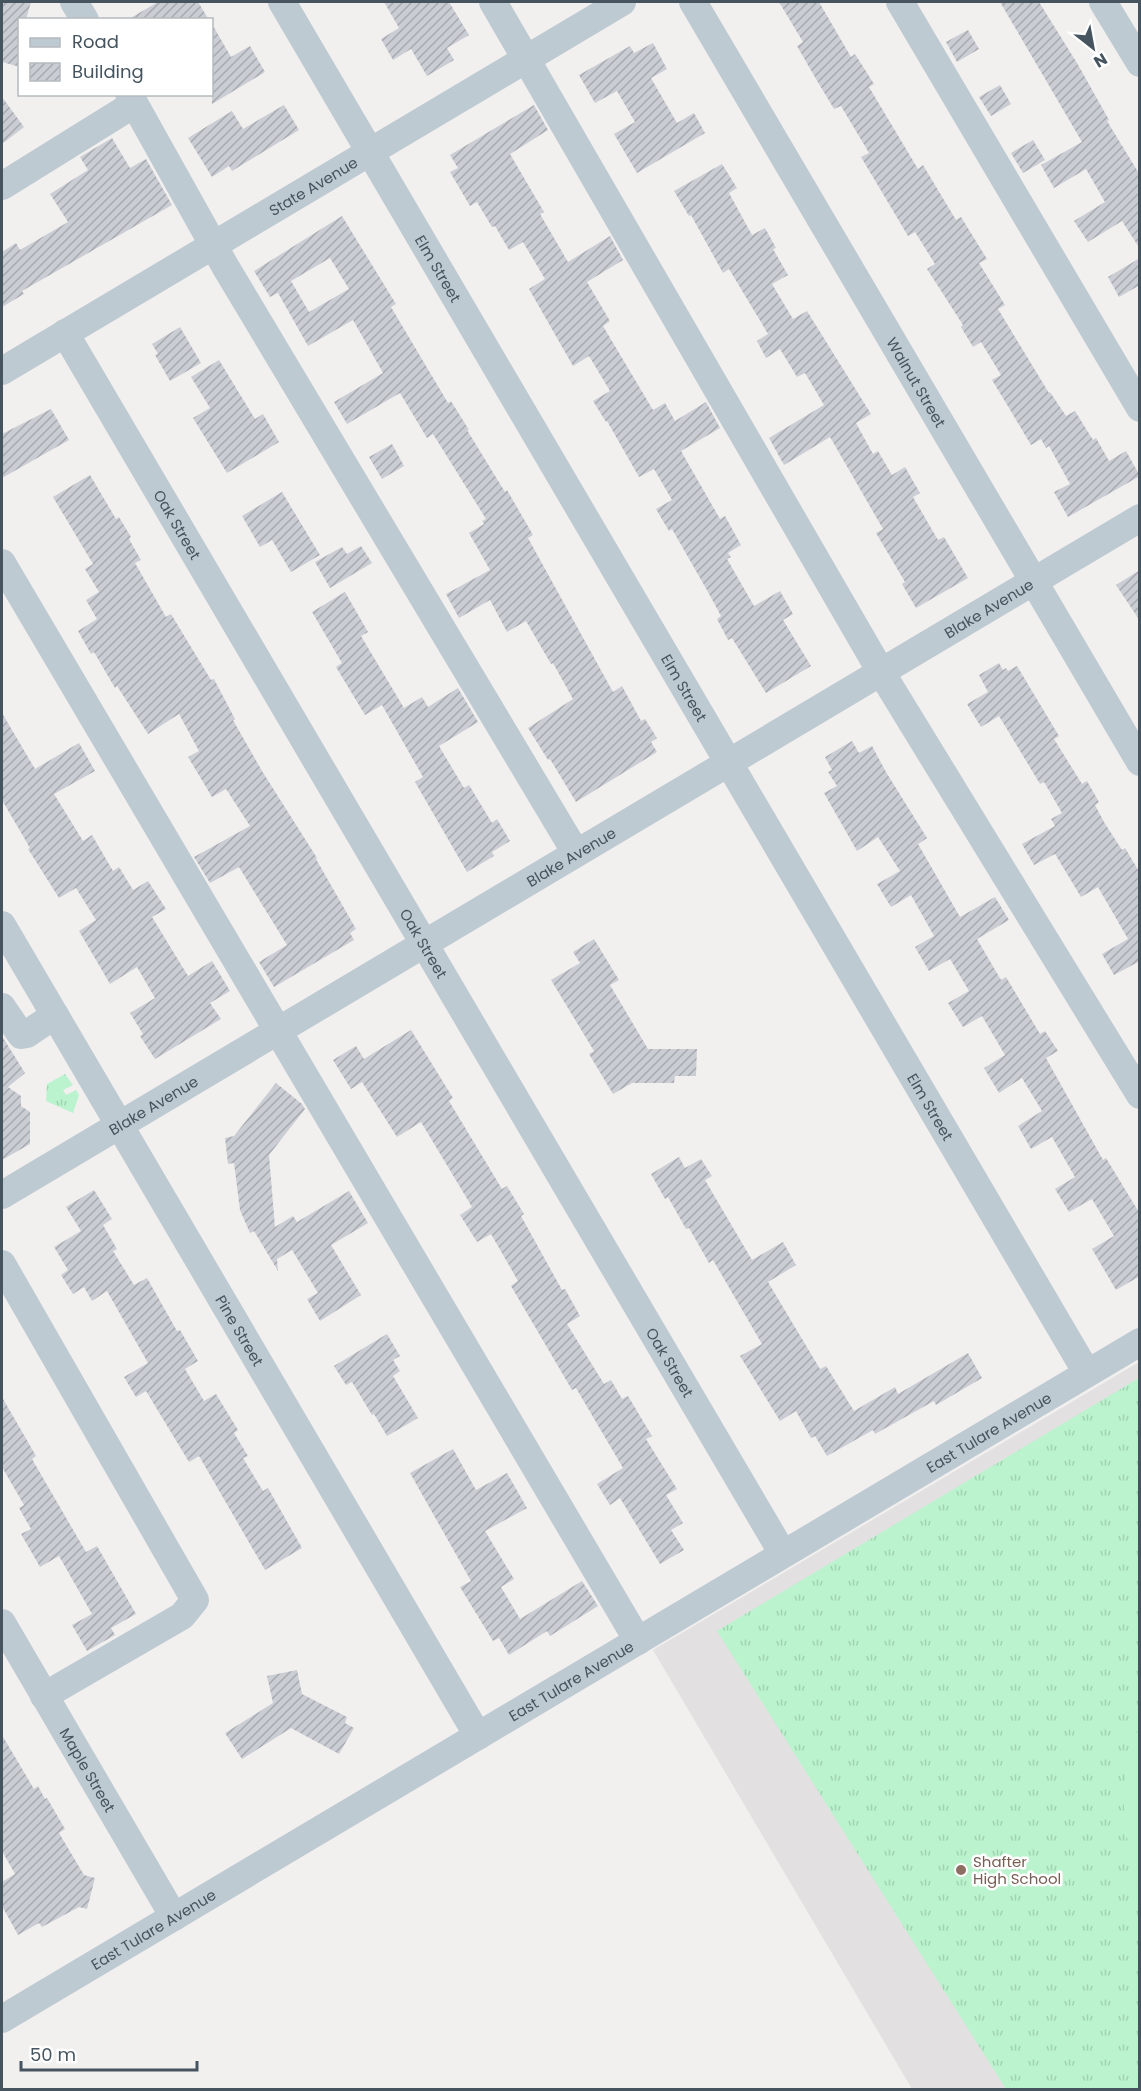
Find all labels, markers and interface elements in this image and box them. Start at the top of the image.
legend [18,18,213,96]
north arrow [1063,18,1123,78]
text: Road [72,29,119,54]
text: N [1089,47,1112,73]
text: Building [72,59,144,84]
street label: State Avenue [265,151,361,220]
street label: Elm Street [410,231,466,306]
street label: Walnut Street [882,333,951,431]
street label: Oak Street [149,486,206,563]
street label: Blake Avenue [940,573,1037,643]
street label: Elm Street [657,650,713,725]
street label: Blake Avenue [522,822,619,891]
street label: Oak Street [395,905,453,982]
street label: Elm Street [903,1069,959,1144]
street label: Blake Avenue [105,1070,202,1140]
street label: Pine Street [211,1291,269,1370]
street label: Oak Street [641,1323,699,1401]
street label: East Tulare Avenue [922,1387,1055,1477]
street label: East Tulare Avenue [505,1635,637,1726]
street label: Maple Street [55,1724,121,1816]
place label: Shafter High School [973,1851,1061,1889]
marker: Shafter High School [954,1863,968,1877]
street label: East Tulare Avenue [87,1884,220,1974]
scale bar [21,2034,196,2072]
text: 50 m [30,2042,76,2067]

